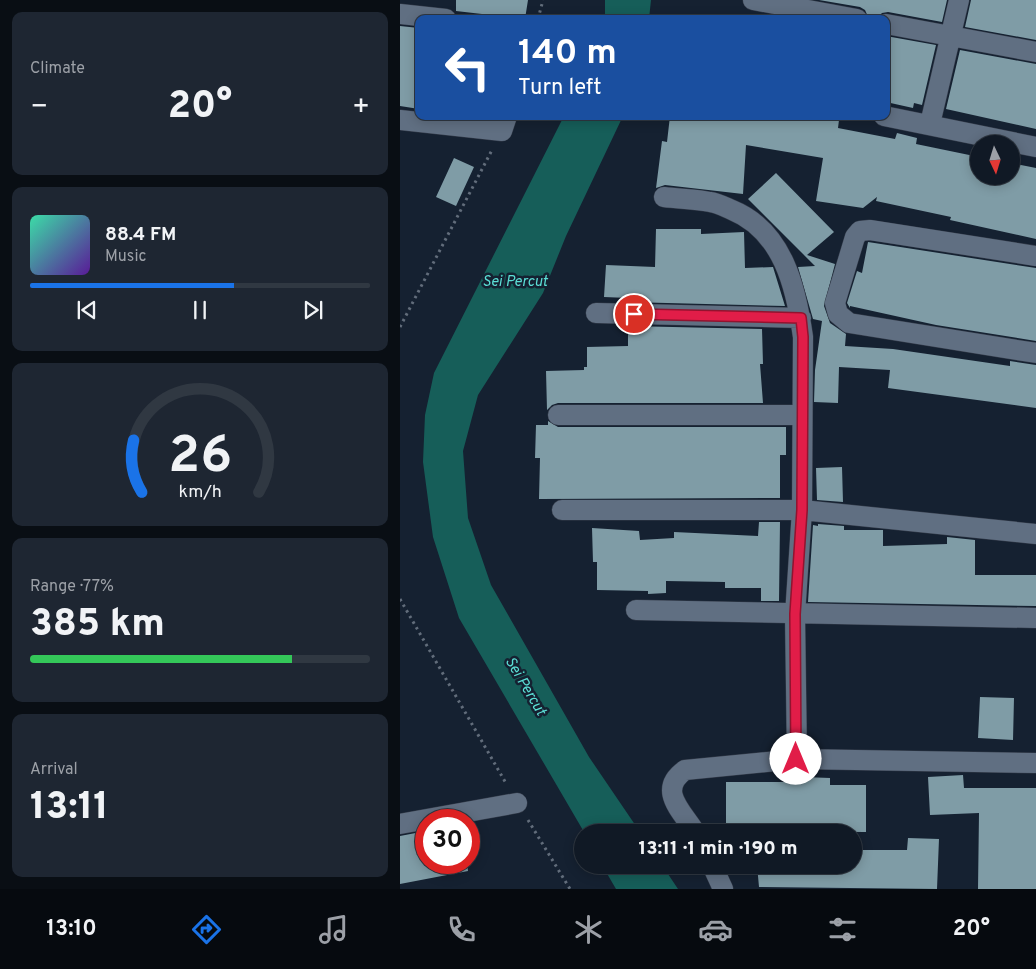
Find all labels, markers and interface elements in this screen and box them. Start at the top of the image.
text: 140 m [518,32,617,76]
icon: left [435,35,500,100]
text: Climate [30,59,85,79]
text: Turn left [518,75,601,102]
text: 20° [168,83,232,132]
text: − [30,90,48,126]
text: + [352,90,370,126]
north arrow [970,135,1020,185]
map controls [970,135,1020,185]
text: 88.4 FM [105,223,176,247]
text: Music [105,247,146,267]
water label: Sei Percut [482,273,548,292]
pin [613,293,655,335]
icon: previous [73,296,101,324]
icon: pause [186,296,214,324]
icon: next [299,296,327,324]
icon: arrive [620,300,648,328]
text: 26 [168,425,232,491]
text: km/h [178,481,222,504]
text: Range · 77% [30,577,114,597]
text: 385 km [30,601,165,650]
water label: Sei Percut [500,654,550,720]
position arrow [769,732,821,784]
text: Arrival [30,760,78,780]
text: 13:11 [30,784,109,833]
speed limit sign: 30 [415,809,480,874]
text: 13:11 · 1 min · 190 m [638,837,798,861]
icon: directions [189,912,224,947]
icon: music [316,912,351,947]
icon: phone [444,912,479,947]
icon: climate [571,912,606,947]
icon: car [698,912,733,947]
icon: filters [825,912,860,947]
text: 13:10 [46,916,97,943]
text: 20° [953,916,990,943]

